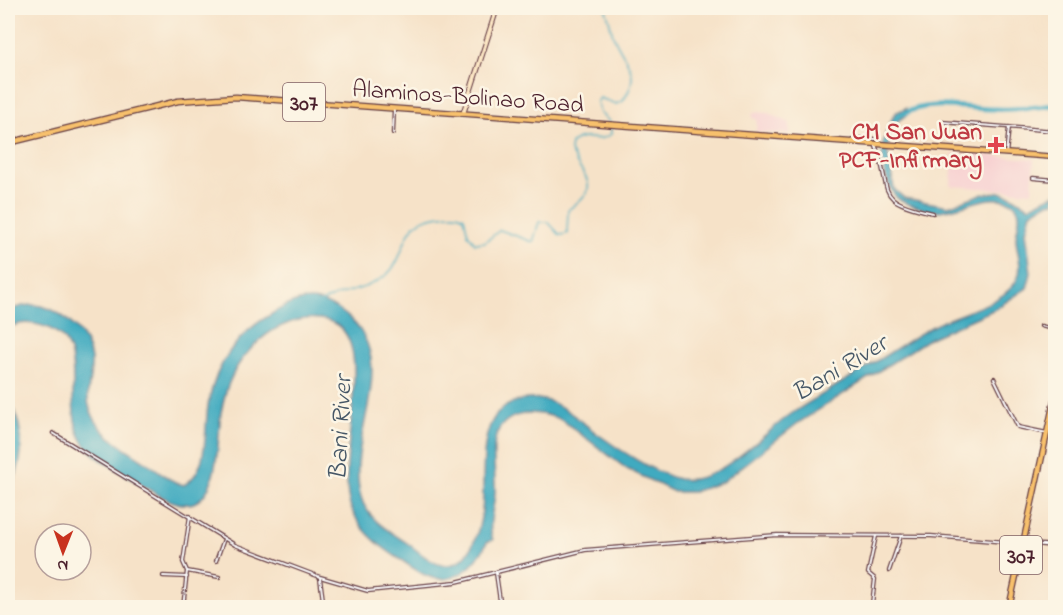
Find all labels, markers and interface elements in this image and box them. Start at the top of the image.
street label: Alaminos-Bolinao Road [351,73,585,124]
road number: 307 [283,83,325,121]
place label: CM San Juan PCF-Infirmary [839,116,982,180]
marker: CM San Juan PCF-Infirmary [987,136,1005,154]
water label: Bani River [786,325,898,413]
water label: Bani River [320,372,364,482]
north arrow [33,522,93,582]
road number: 307 [1000,536,1042,574]
text: N [57,553,68,577]

